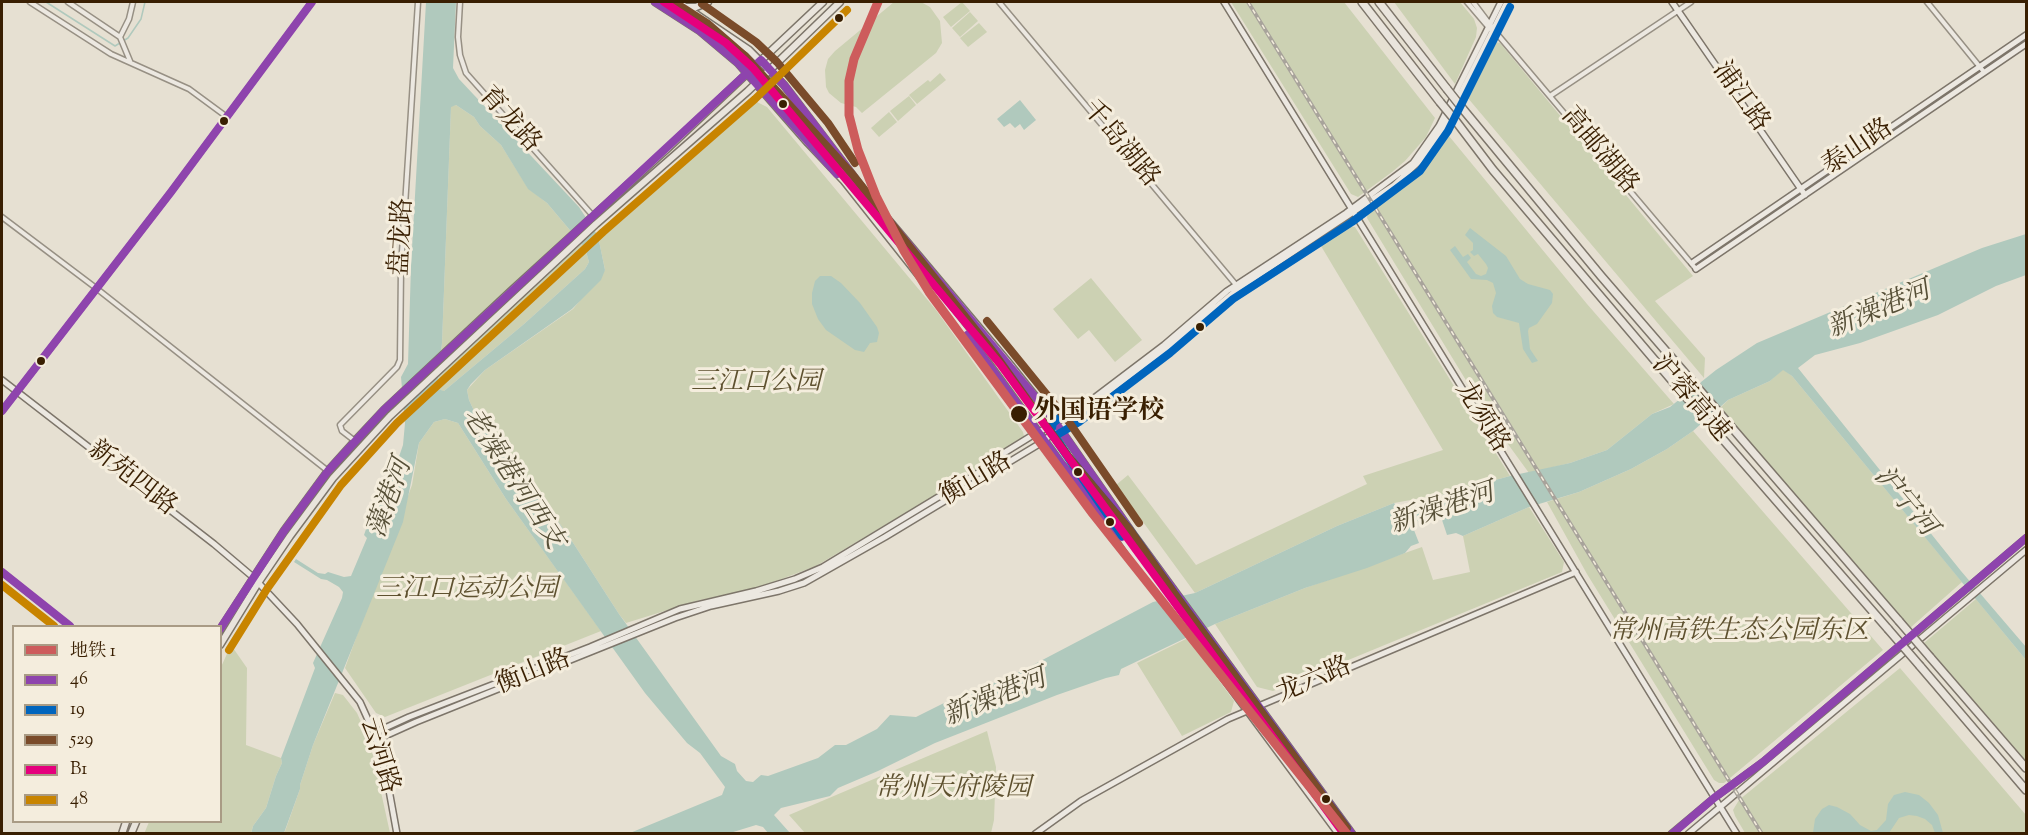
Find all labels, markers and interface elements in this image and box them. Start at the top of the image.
unlabelled marker [833,12,845,24]
street label: 浦江路 [1704,57,1774,139]
street label: 育龙路 [470,82,546,160]
street label: 千岛湖路 [1074,95,1164,195]
unlabelled marker [777,98,789,110]
street label: 高邮湖路 [1553,102,1643,202]
street label: 泰山路 [1818,114,1900,184]
unlabelled marker [218,115,230,127]
street label: 盘龙路 [386,197,422,277]
water label: 新澡港河 [1824,277,1936,347]
unlabelled marker [1194,321,1206,333]
street label: 沪蓉高速 [1643,351,1735,449]
unlabelled marker [35,355,47,367]
park label: 三江口公园 [691,369,821,401]
street label: 龙须路 [1446,377,1514,459]
place label: 外国语学校 [1034,398,1164,430]
water label: 老澡港河西支 [453,403,569,557]
marker: 外国语学校 [1009,404,1029,424]
street label: 新苑四路 [80,436,182,524]
street label: 衡山路 [936,448,1018,514]
water label: 藻港河 [363,455,421,543]
water label: 沪宁河 [1865,462,1941,544]
unlabelled marker [1072,466,1084,478]
water label: 新澡港河 [1387,479,1499,543]
unlabelled marker [1104,516,1116,528]
park label: 三江口运动公园 [376,576,558,608]
park label: 常州高铁生态公园东区 [1609,618,1869,650]
legend [12,625,222,823]
text: 地铁 1 [70,639,116,665]
street label: 衡山路 [492,645,576,703]
street label: 龙六路 [1273,652,1357,712]
water label: 新澡港河 [940,665,1052,735]
text: 46 [70,667,88,693]
text: 19 [70,697,85,723]
street label: 云河路 [351,714,403,798]
text: 529 [70,727,93,753]
text: B1 [70,757,87,783]
park label: 常州天府陵园 [875,775,1031,807]
text: 48 [70,787,88,813]
unlabelled marker [1320,793,1332,805]

